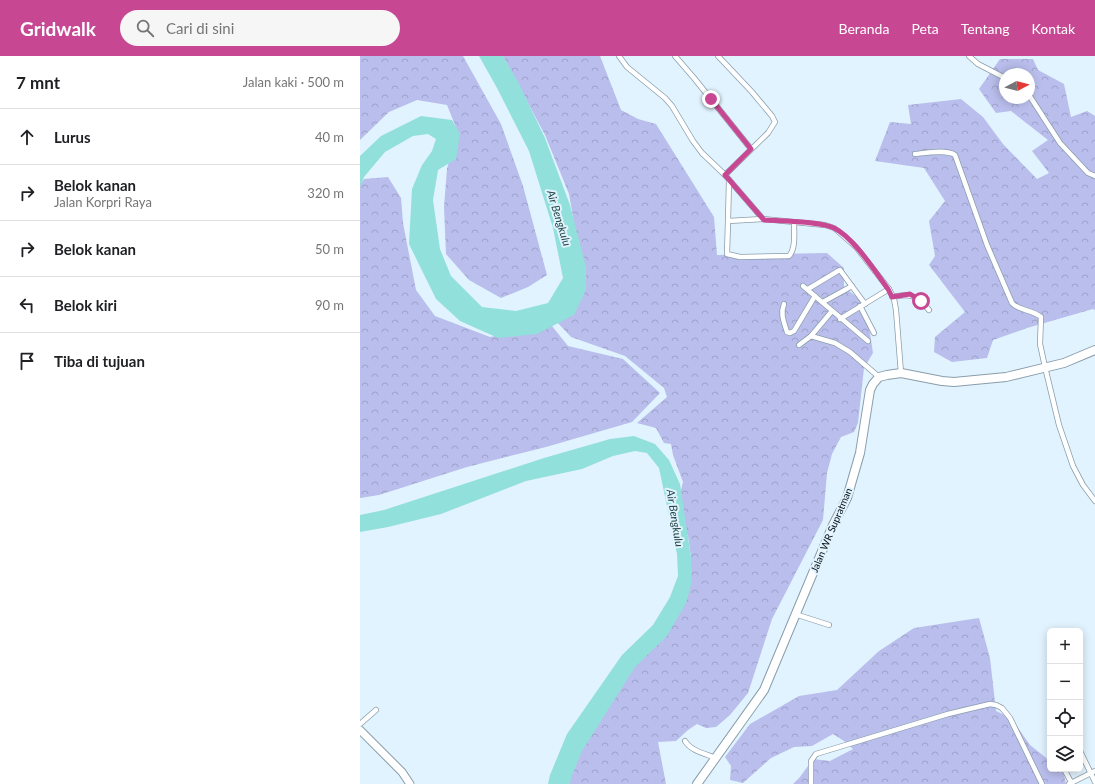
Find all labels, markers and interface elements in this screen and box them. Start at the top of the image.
search box [120,10,400,46]
text: Gridwalk [20,17,96,40]
icon: search [134,17,156,39]
text: Cari di sini [166,19,234,37]
text: Beranda [839,20,889,37]
text: Peta [911,20,939,37]
text: Tentang [961,20,1010,37]
text: Kontak [1032,20,1075,37]
north arrow [999,68,1035,104]
text: 7 mnt [16,72,60,93]
text: Jalan kaki · 500 m [243,74,344,90]
route end [702,90,720,108]
icon: ahead [16,126,38,148]
text: Lurus [54,128,91,146]
text: 40 m [315,129,344,145]
text: Belok kanan [54,176,136,194]
icon: right [16,182,38,204]
text: 320 m [307,185,344,201]
water label: Air Bengkulu [545,187,574,248]
text: Jalan Korpri Raya [54,194,152,210]
icon: right [16,238,38,260]
text: Belok kanan [54,240,136,258]
text: 50 m [315,241,344,257]
route start [912,292,930,310]
icon: left [16,294,38,316]
text: Belok kiri [54,296,117,314]
text: 90 m [315,297,344,313]
icon: arrive [16,350,38,372]
text: Tiba di tujuan [54,352,145,370]
street label: Jalan WR Supratman [808,486,854,574]
water label: Air Bengkulu [664,487,686,548]
map controls [1047,628,1083,772]
button: + [1047,628,1083,664]
button: − [1047,664,1083,700]
button: locate [1047,700,1083,736]
button: layers [1047,736,1083,772]

